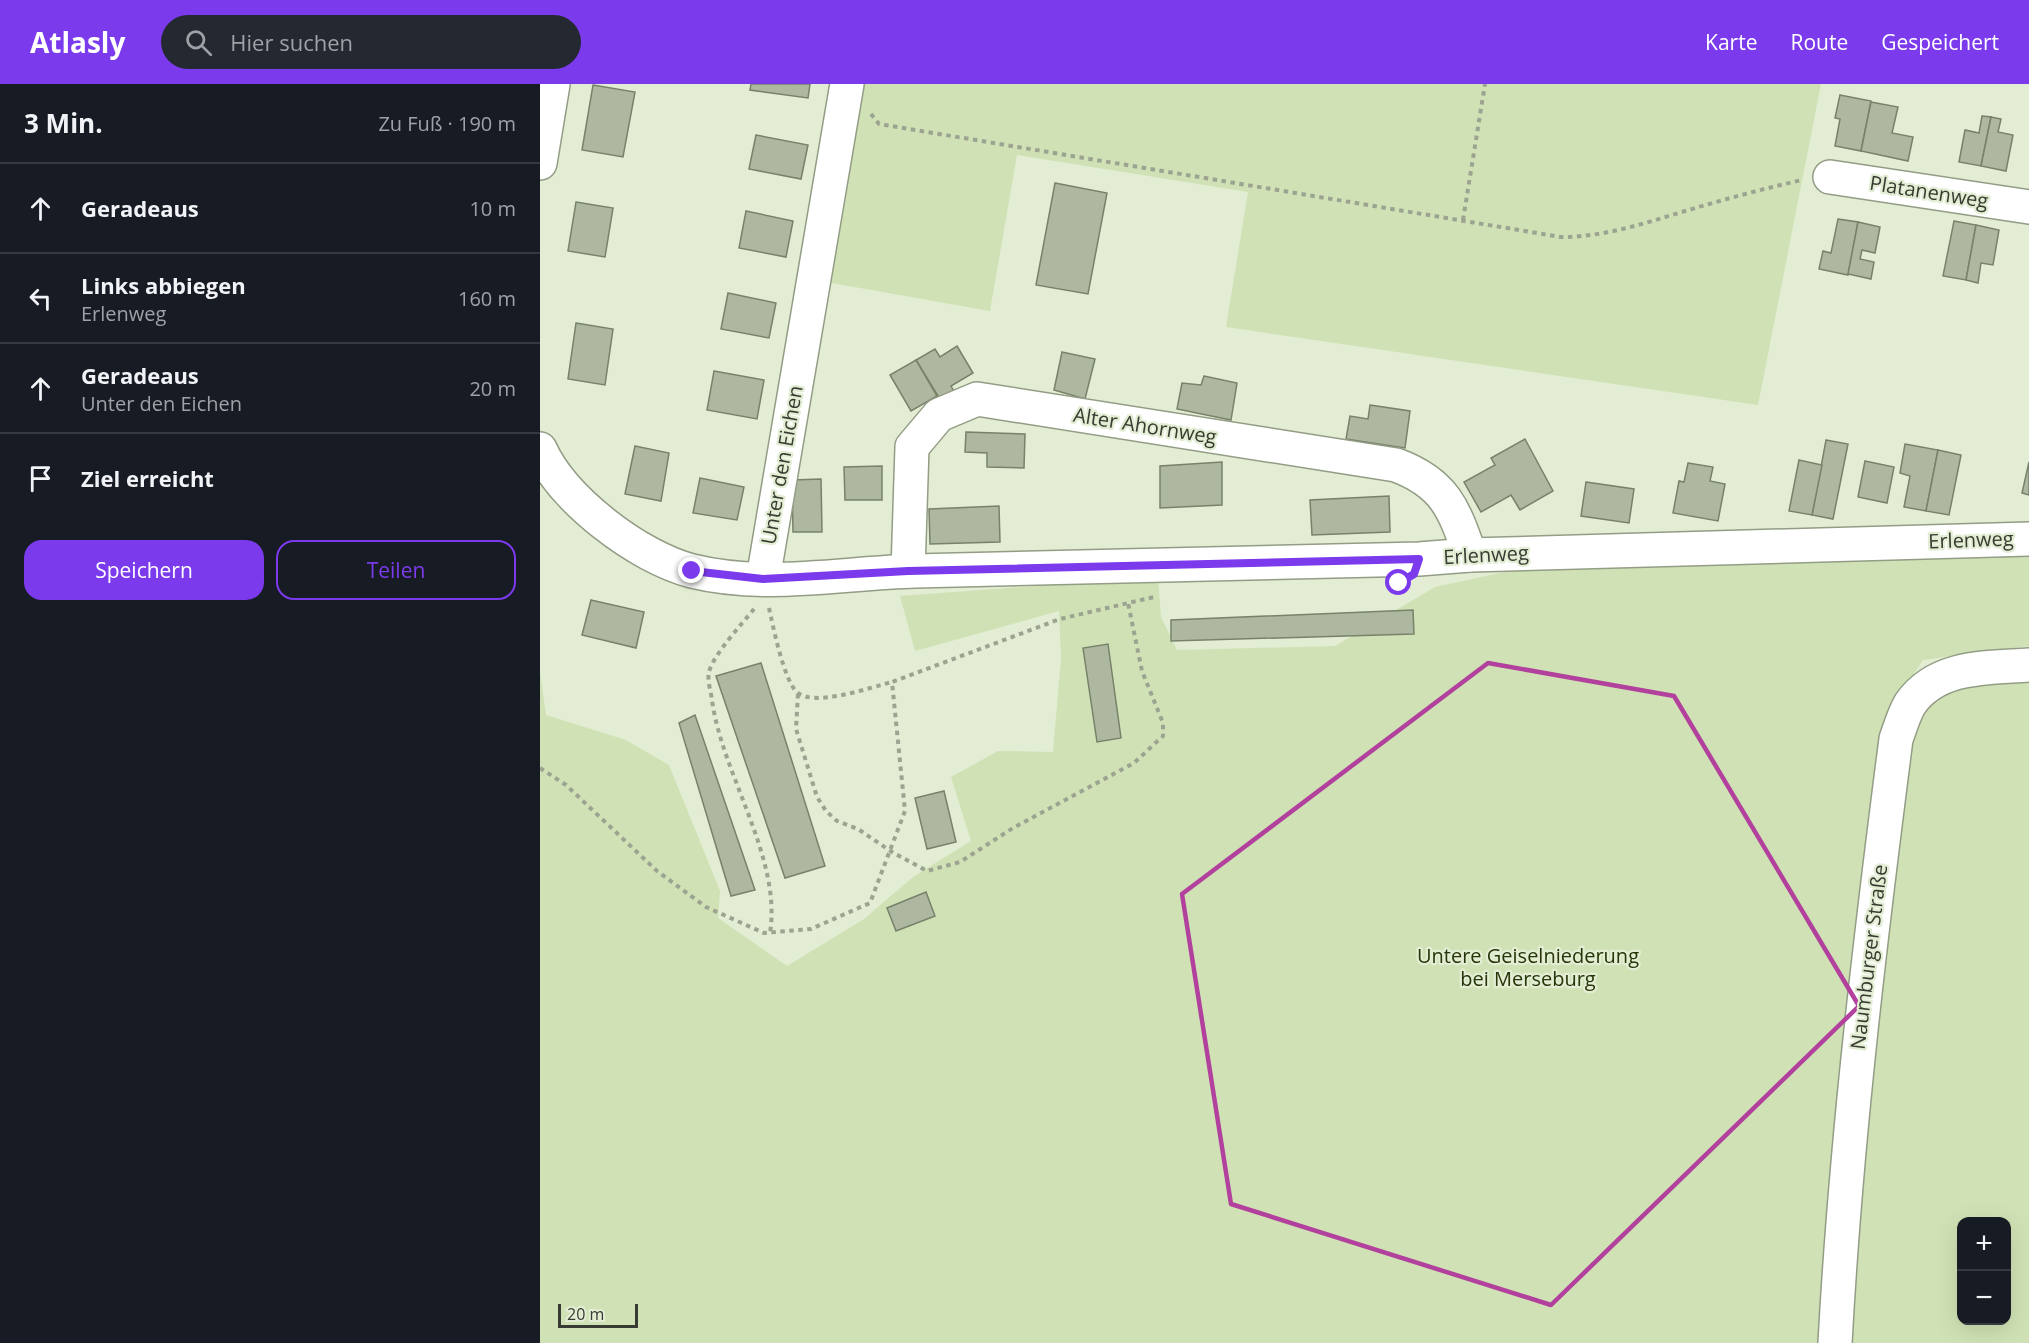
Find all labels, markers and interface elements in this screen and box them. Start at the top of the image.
search box [161,15,581,69]
text: Atlasly [30,23,125,61]
icon: search [182,26,215,59]
text: Hier suchen [230,27,353,57]
text: Karte [1705,28,1757,56]
text: Route [1790,28,1848,56]
text: Gespeichert [1881,28,1999,56]
text: 3 Min. [24,105,103,141]
text: Zu Fuß · 190 m [378,110,516,137]
street label: Platanenweg [1868,169,1990,214]
icon: ahead [24,192,57,225]
text: Geradeaus [81,193,199,223]
text: 10 m [469,195,516,222]
text: Links abbiegen [81,270,246,300]
icon: left [24,282,57,315]
text: 160 m [458,285,516,312]
text: Erlenweg [81,300,166,327]
text: Geradeaus [81,360,199,390]
icon: ahead [24,372,57,405]
text: 20 m [469,375,516,402]
street label: Unter den Eichen [754,383,809,547]
text: Unter den Eichen [81,390,242,417]
street label: Alter Ahornweg [1072,401,1219,450]
icon: arrive [24,462,57,495]
text: Ziel erreicht [81,463,214,493]
street label: Erlenweg [1928,525,2014,554]
street label: Erlenweg [1443,539,1529,570]
button: Speichern [24,540,264,600]
button: Teilen [276,540,516,600]
route end [678,557,704,583]
route start [1385,569,1411,595]
street label: Naumburger Straße [1844,863,1893,1051]
park label: Untere Geiselniederung bei Merseburg [1417,942,1639,992]
map controls [1957,1217,2011,1325]
button: + [1957,1217,2011,1271]
button: − [1957,1271,2011,1325]
scale bar [558,1301,638,1328]
text: 20 m [567,1303,604,1325]

